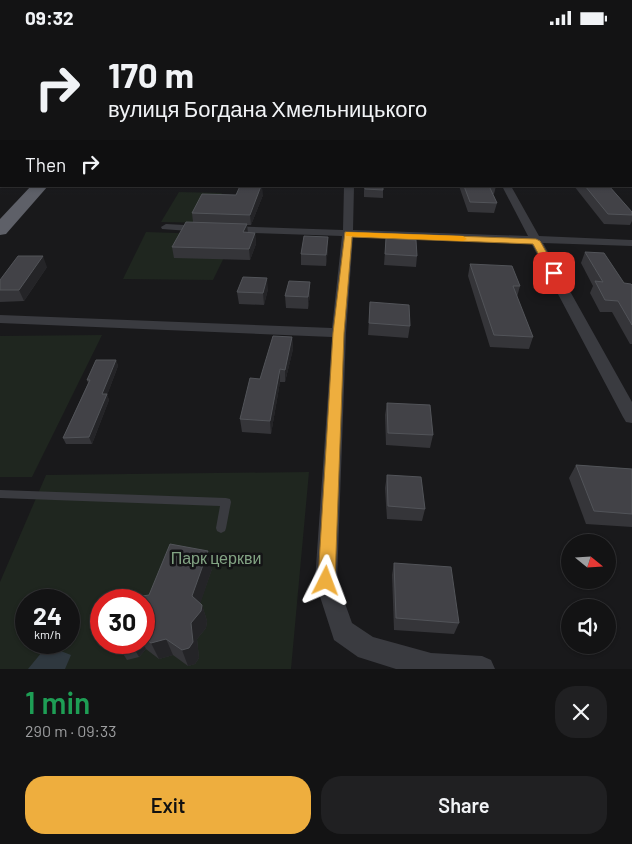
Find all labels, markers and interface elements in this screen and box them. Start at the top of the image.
text: 09:32 [25,6,74,29]
text: 170 m [108,53,194,95]
icon: right [25,55,90,120]
text: вулиця Богдана Хмельницького [108,95,427,121]
icon: right [76,150,104,178]
text: Then [25,153,66,176]
pin [533,252,575,294]
icon: arrive [540,259,568,287]
north arrow [561,534,616,589]
map controls [561,534,616,654]
park label: Парк церкви [171,548,261,567]
position arrow [299,554,351,606]
speed limit sign: 30 [90,589,155,654]
button: sound [561,599,616,654]
text: 24 [33,600,62,630]
text: km/h [34,627,61,641]
text: 1 min [25,684,90,720]
button: close [555,686,607,738]
text: 290 m · 09:33 [25,721,116,740]
button: Exit [25,776,311,834]
button: Share [321,776,607,834]

